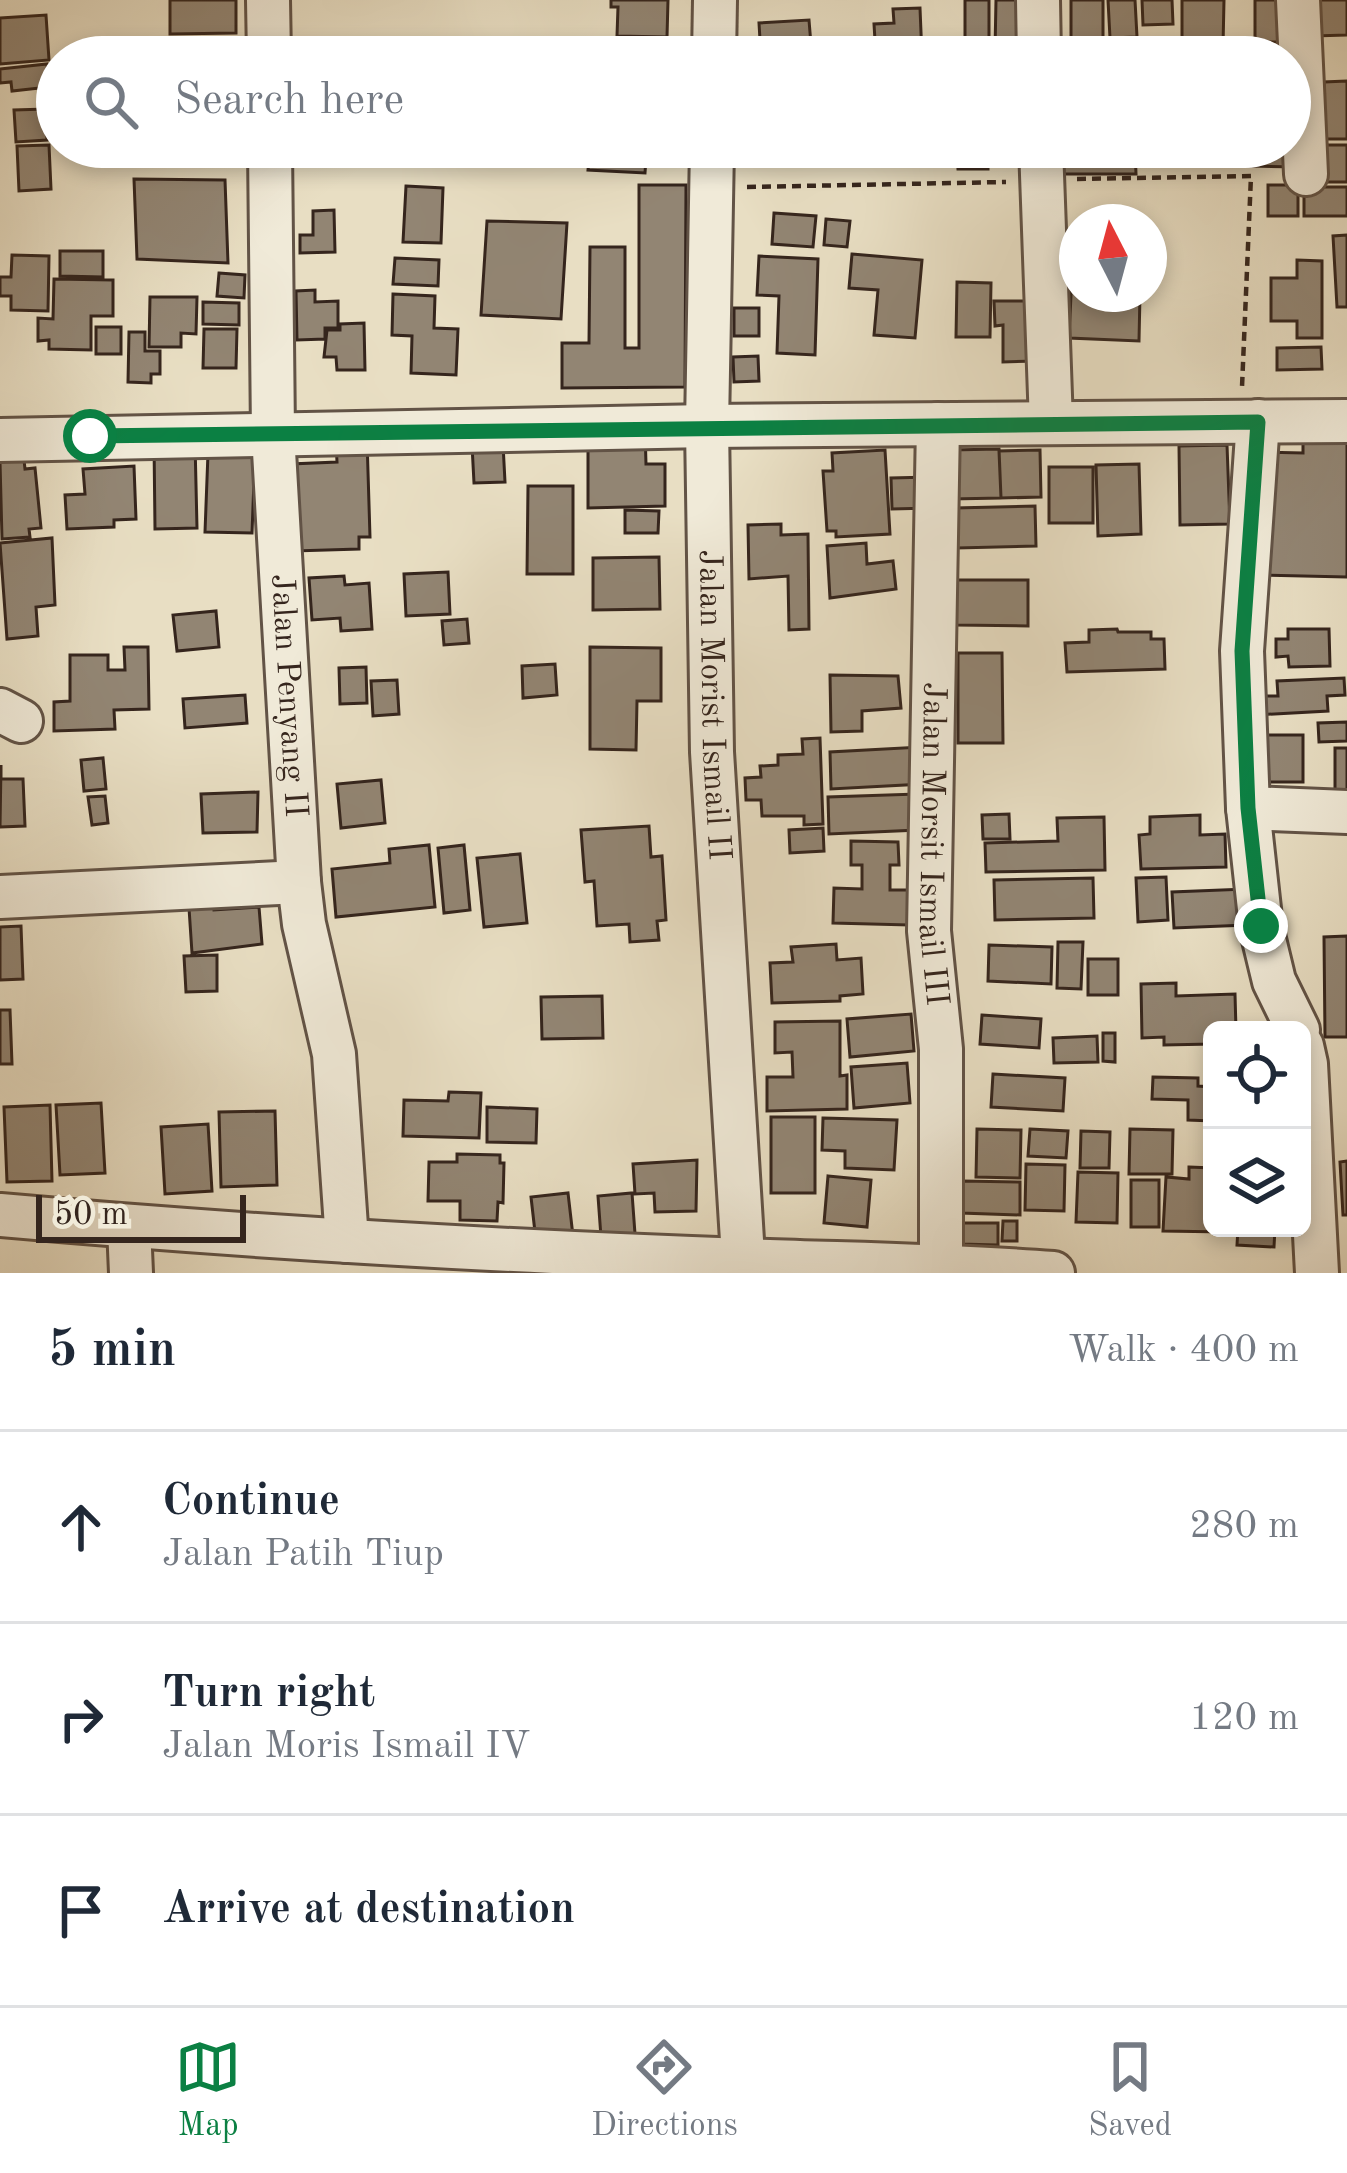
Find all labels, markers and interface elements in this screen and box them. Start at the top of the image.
search box [36,36,1311,168]
icon: search [78,69,144,135]
text: Search here [174,79,404,124]
north arrow [1059,204,1167,312]
route start [63,409,117,463]
street label: Jalan Morist Ismail II [692,549,735,861]
street label: Jalan Penyang II [265,573,312,818]
street label: Jalan Morsit Ismail III [912,682,953,1007]
route end [1234,899,1288,953]
map controls [1203,1021,1311,1237]
button: locate [1203,1021,1311,1129]
button: layers [1203,1129,1311,1237]
scale bar [36,1189,246,1242]
text: 50 m [54,1199,128,1232]
text: 5 min [48,1326,176,1377]
text: Walk · 400 m [1068,1331,1299,1370]
text: Continue [162,1480,340,1525]
icon: ahead [48,1494,114,1560]
text: 280 m [1189,1507,1299,1546]
text: Jalan Patih Tiup [162,1535,444,1574]
text: Turn right [162,1672,375,1717]
icon: right [48,1686,114,1752]
text: 120 m [1189,1699,1299,1738]
text: Jalan Moris Ismail IV [162,1727,530,1766]
icon: arrive [48,1878,114,1944]
text: Arrive at destination [162,1888,575,1933]
tab: Map [175,2034,241,2147]
tab: Directions [591,2034,738,2147]
tab: Saved [1088,2034,1172,2147]

